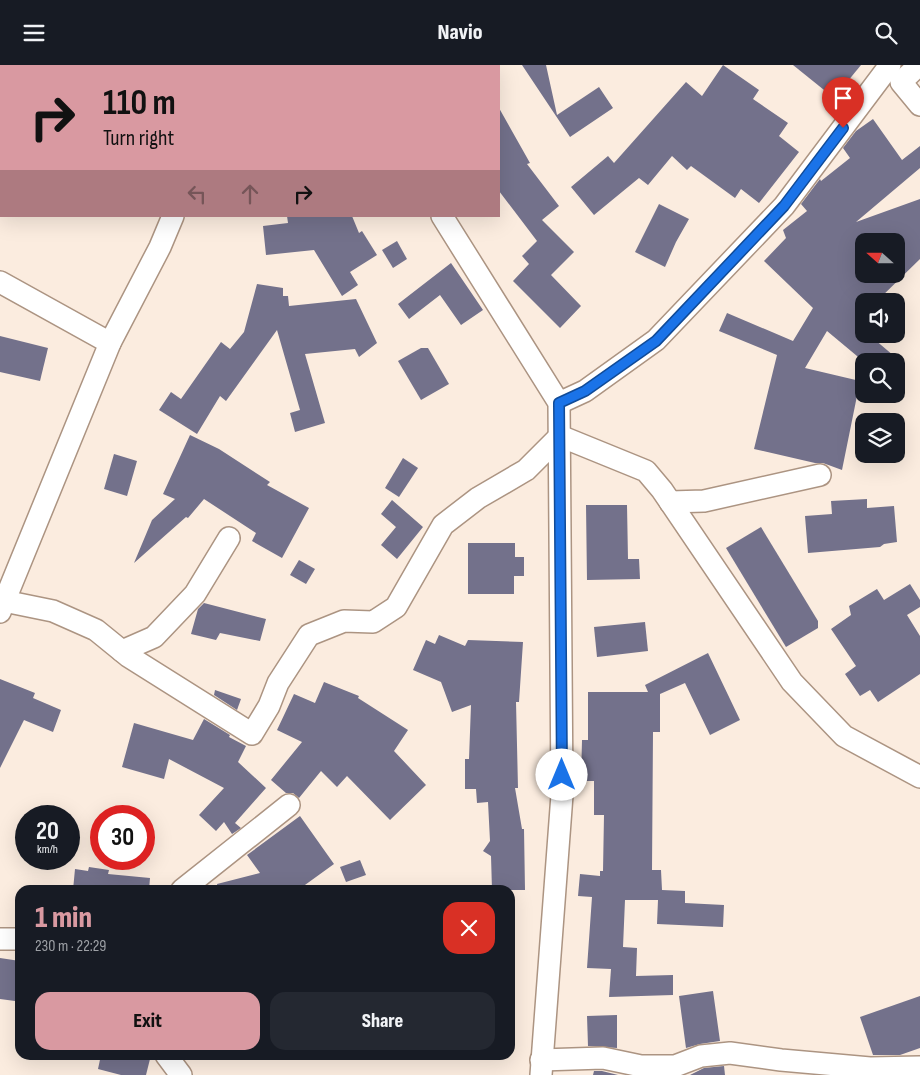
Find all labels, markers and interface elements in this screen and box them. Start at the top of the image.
icon: menu [20,19,48,47]
text: Navio [437,19,483,46]
icon: search [872,19,900,47]
pin [822,77,864,128]
text: 110 m [103,82,176,125]
icon: arrive [829,84,857,112]
icon: right [20,85,85,150]
text: Turn right [103,125,174,152]
icon: left [183,180,211,208]
icon: ahead [236,180,264,208]
icon: right [289,180,317,208]
north arrow [855,233,905,283]
map controls [855,233,905,463]
button: sound [855,293,905,343]
button: search [855,353,905,403]
button: layers [855,413,905,463]
position arrow [535,748,587,800]
speed limit sign: 30 [90,805,155,870]
text: 20 [36,816,59,847]
text: km/h [37,842,58,857]
text: 1 min [35,900,92,936]
button: close [443,902,495,954]
text: 230 m · 22:29 [35,937,106,956]
button: Exit [35,992,260,1050]
button: Share [270,992,495,1050]

